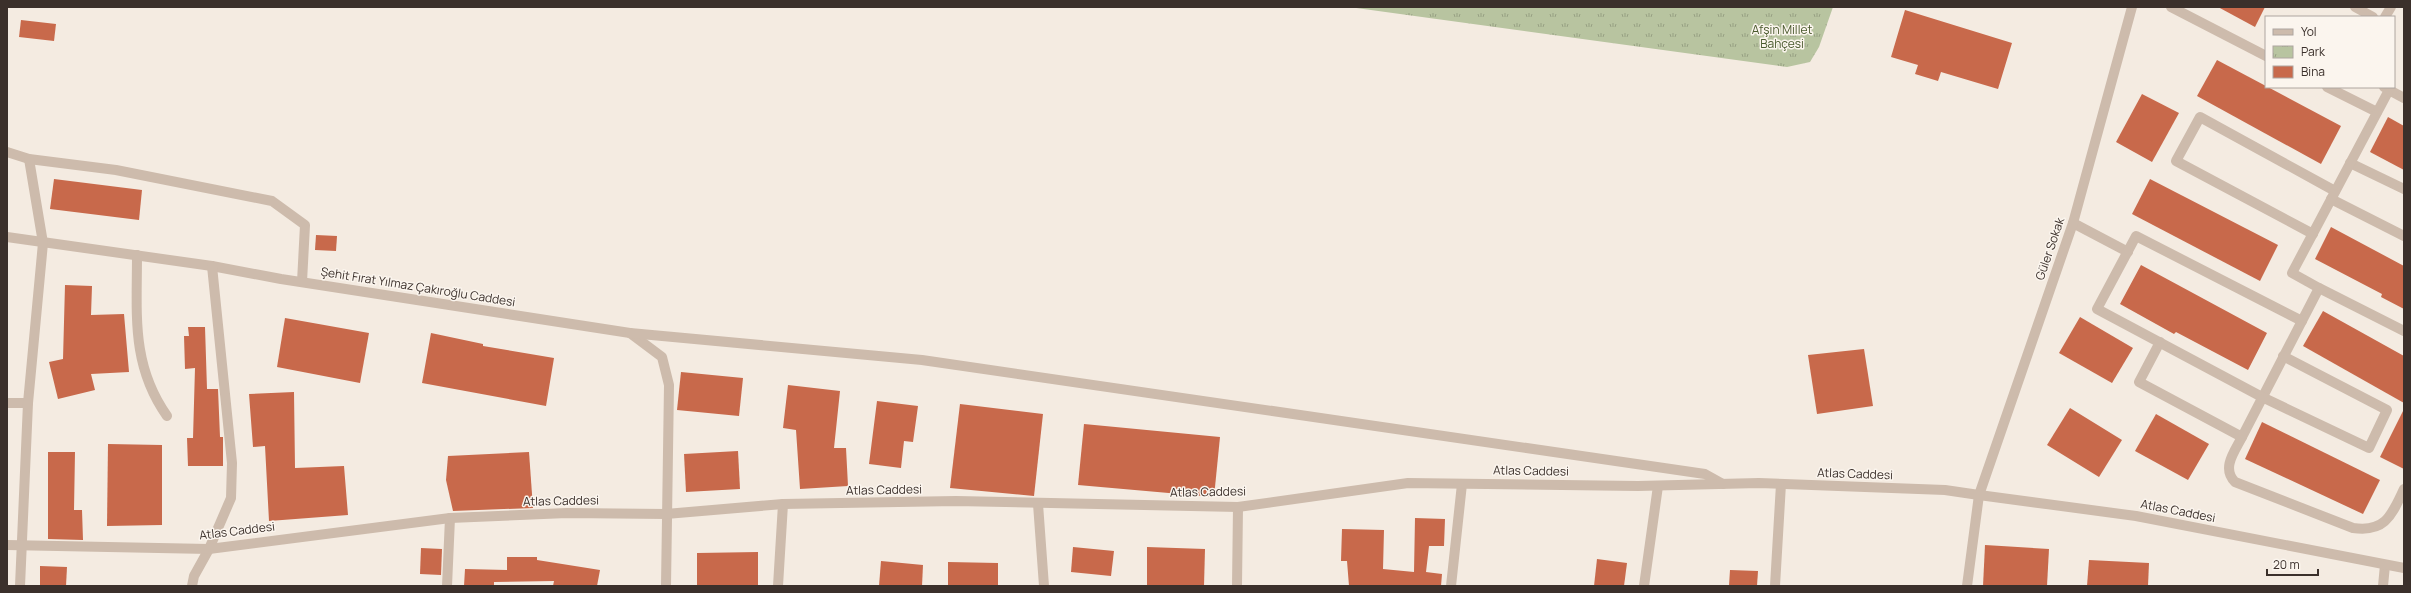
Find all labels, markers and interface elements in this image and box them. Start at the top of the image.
legend [2265,16,2395,88]
park label: Afşin Millet Bahçesi [1752,21,1812,52]
text: Yol [2301,23,2317,40]
text: Park [2301,43,2326,60]
text: Bina [2301,63,2325,80]
street label: Güler Sokak [2031,214,2069,282]
street label: Şehit Fırat Yılmaz Çakıroğlu Caddesi [320,263,516,310]
street label: Atlas Caddesi [1493,461,1569,480]
street label: Atlas Caddesi [1817,464,1893,483]
street label: Atlas Caddesi [846,480,922,499]
street label: Atlas Caddesi [1170,482,1246,501]
street label: Atlas Caddesi [523,491,599,510]
street label: Atlas Caddesi [2139,495,2217,526]
street label: Atlas Caddesi [198,517,276,544]
scale bar [2267,551,2318,577]
text: 20 m [2273,556,2300,573]

